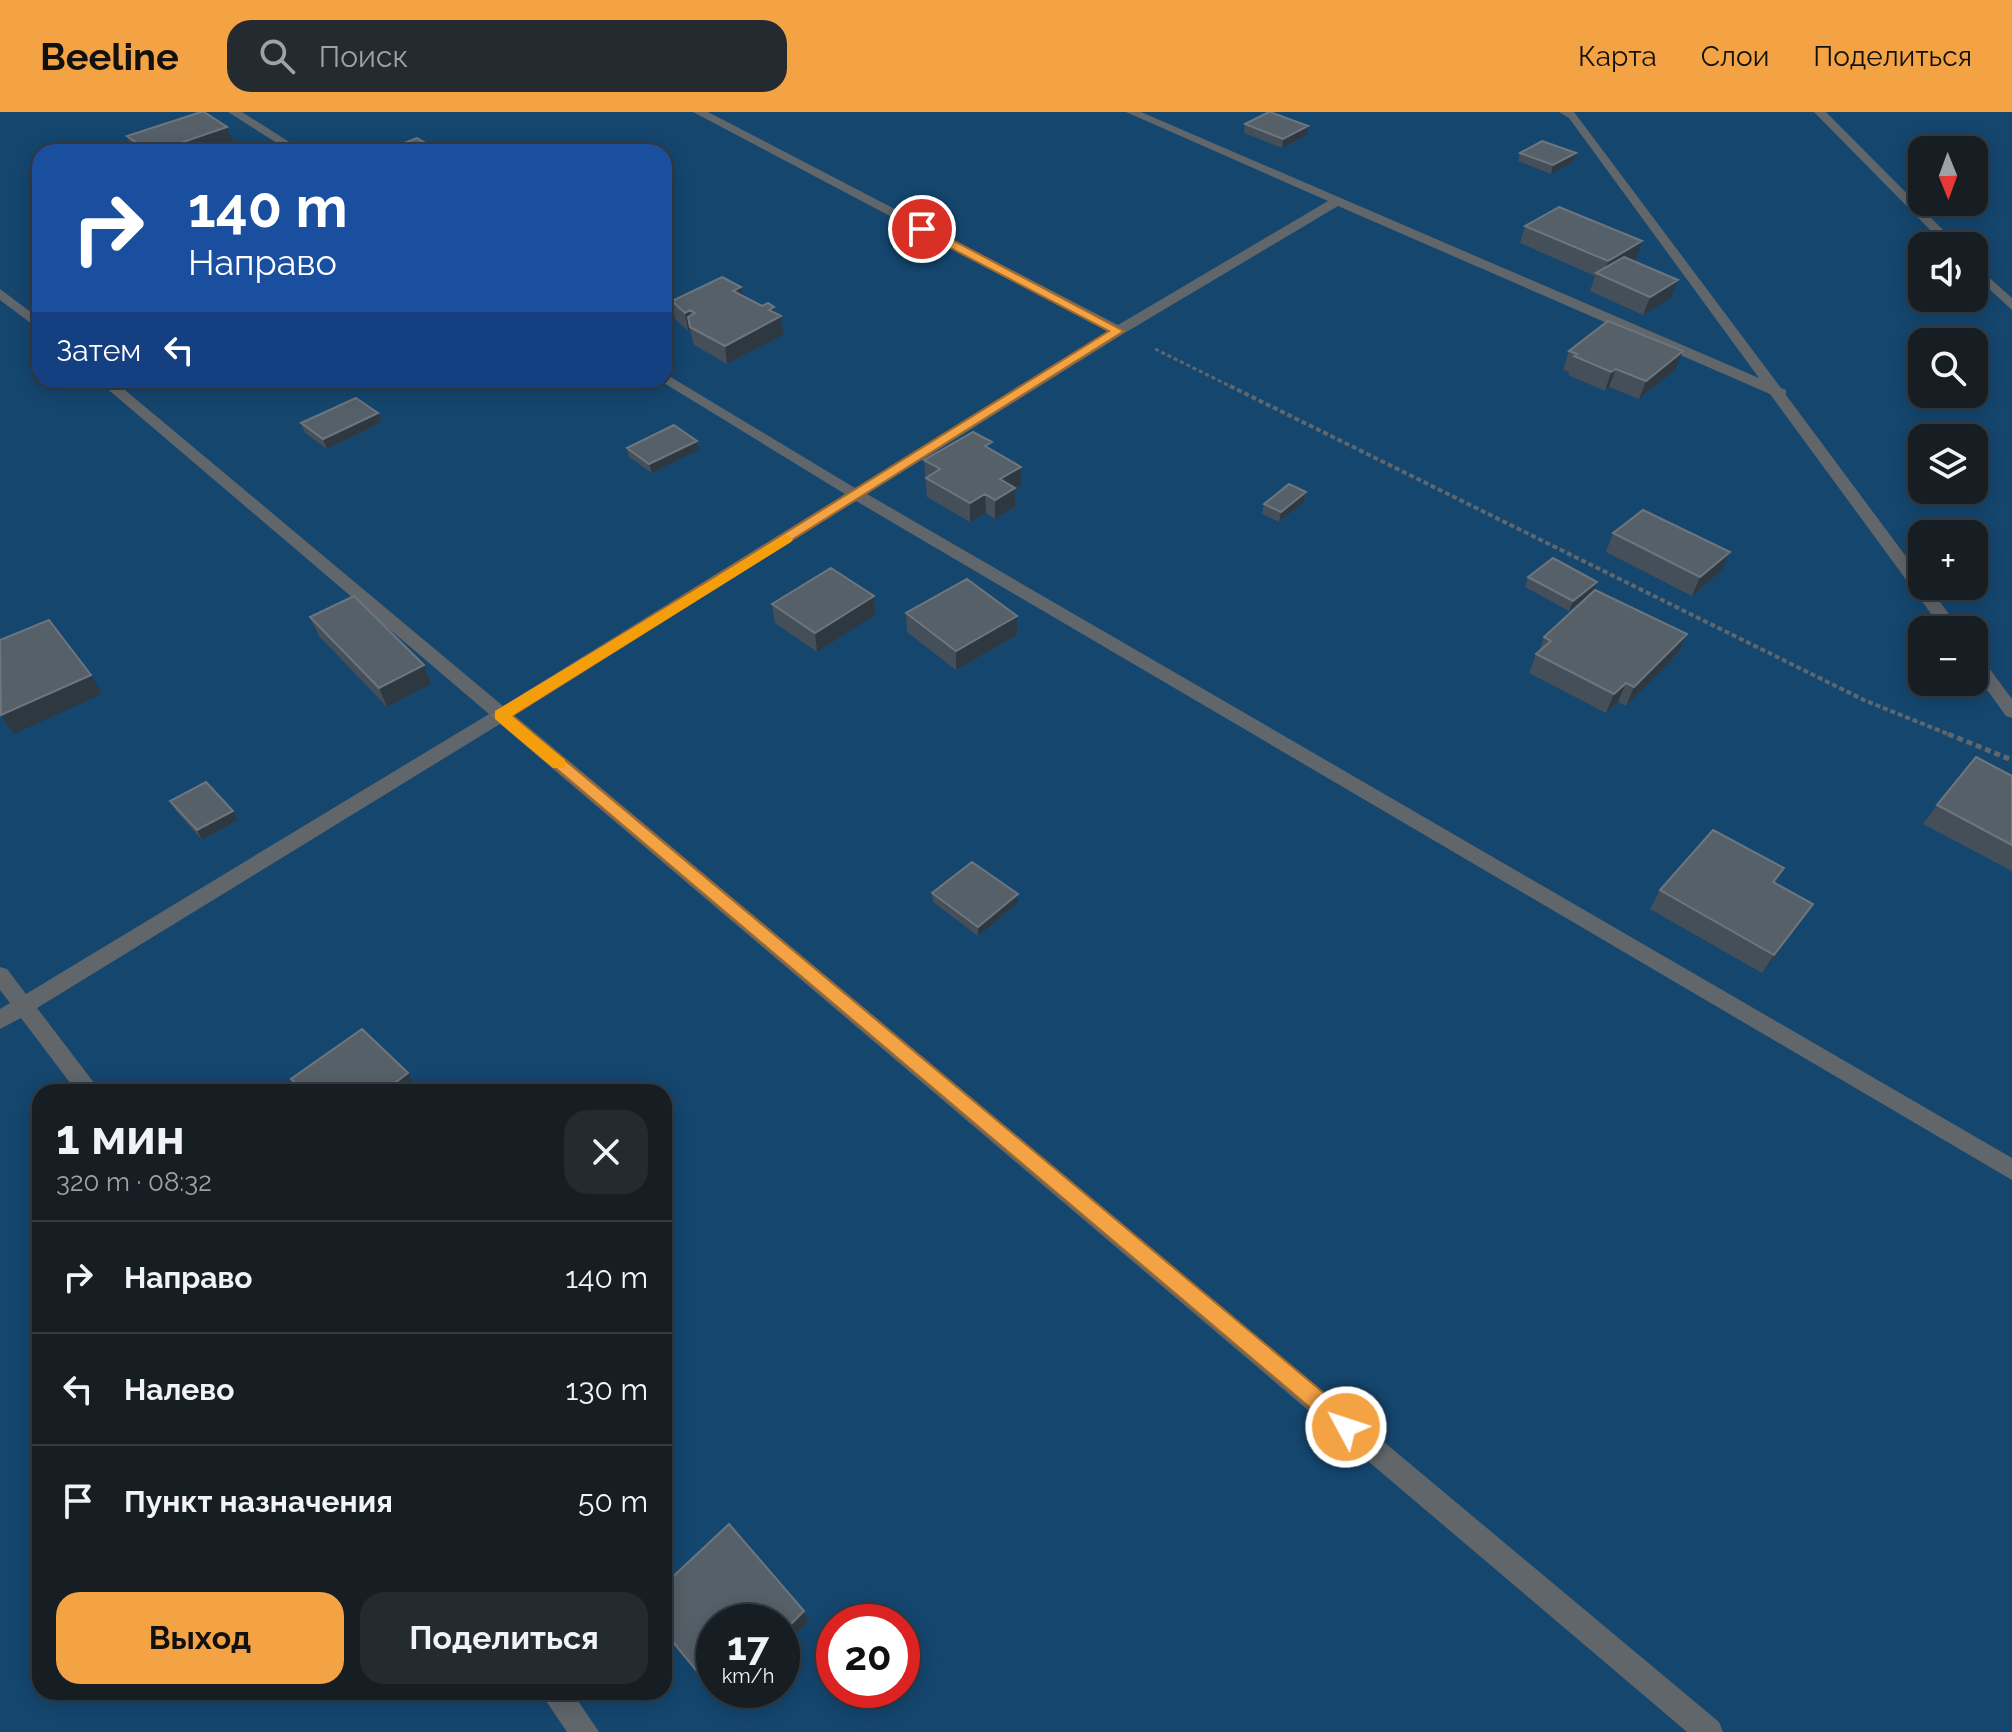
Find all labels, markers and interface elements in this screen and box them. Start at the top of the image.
search box [227,20,787,92]
text: Beeline [40,34,179,79]
icon: search [255,34,299,78]
text: Поиск [319,39,408,74]
text: Карта [1578,40,1657,73]
text: Слои [1701,40,1769,73]
text: Поделиться [1813,40,1972,73]
north arrow [1908,136,1988,216]
map controls [1908,136,1988,696]
text: 140 m [188,174,348,240]
icon: right [56,176,160,280]
pin [888,195,956,263]
icon: arrive [900,207,944,251]
button: sound [1908,232,1988,312]
text: Направо [188,241,337,283]
icon: left [157,328,201,372]
button: search [1908,328,1988,408]
text: Затем [56,333,141,368]
button: layers [1908,424,1988,504]
button: + [1908,520,1988,600]
button: − [1908,616,1988,696]
text: 1 мин [56,1109,185,1165]
button: close [564,1110,648,1194]
text: 320 m · 08:32 [56,1167,212,1197]
icon: right [56,1255,100,1299]
text: Направо [124,1260,253,1295]
text: 140 m [565,1260,648,1295]
icon: left [56,1367,100,1411]
text: Налево [124,1372,234,1407]
text: 130 m [566,1372,648,1407]
position arrow [1304,1385,1388,1469]
icon: arrive [56,1479,100,1523]
text: Пункт назначения [124,1484,393,1519]
text: 50 m [578,1484,648,1519]
button: Выход [56,1592,344,1684]
button: Поделиться [360,1592,648,1684]
speed limit sign: 20 [816,1604,920,1708]
text: 17 [727,1622,769,1669]
text: km/h [722,1664,774,1688]

